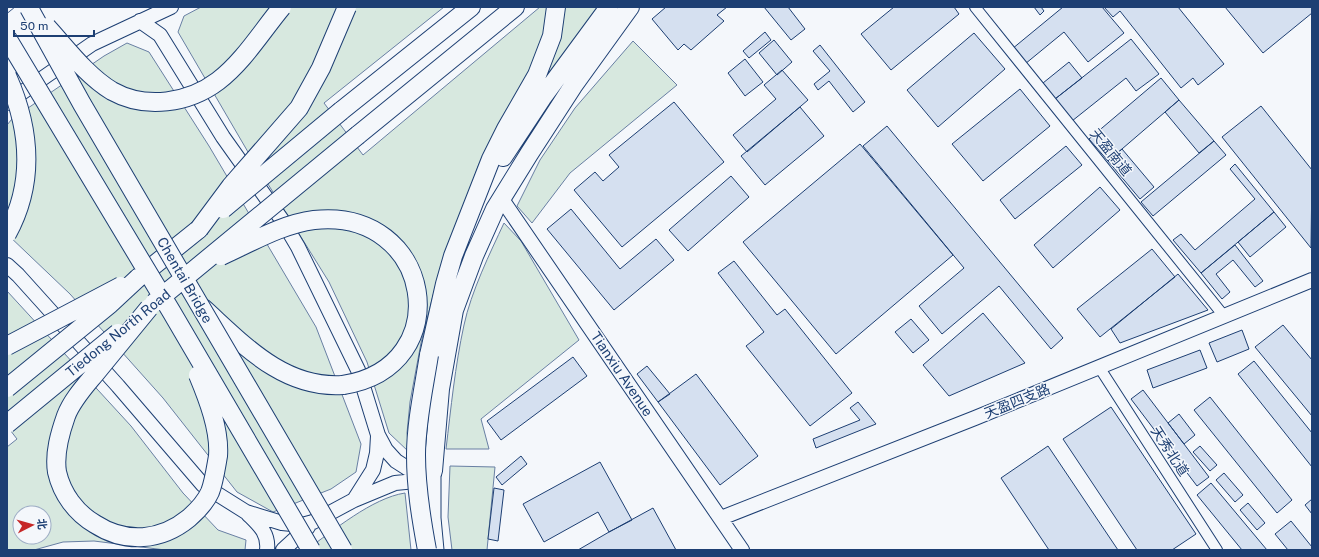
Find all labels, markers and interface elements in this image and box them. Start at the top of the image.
scale bar [14,12,94,38]
text: 50 m [20,19,48,33]
street label: 天盈南道 [1087,125,1135,179]
street label: Chentai Bridge [154,234,216,326]
street label: Tiedong North Road [62,286,174,380]
street label: Tianxiu Avenue [588,329,656,419]
street label: 天盈四支路 [982,380,1052,422]
street label: 天秀北道 [1148,423,1192,479]
north arrow [12,505,52,545]
text: 北 [35,518,48,530]

